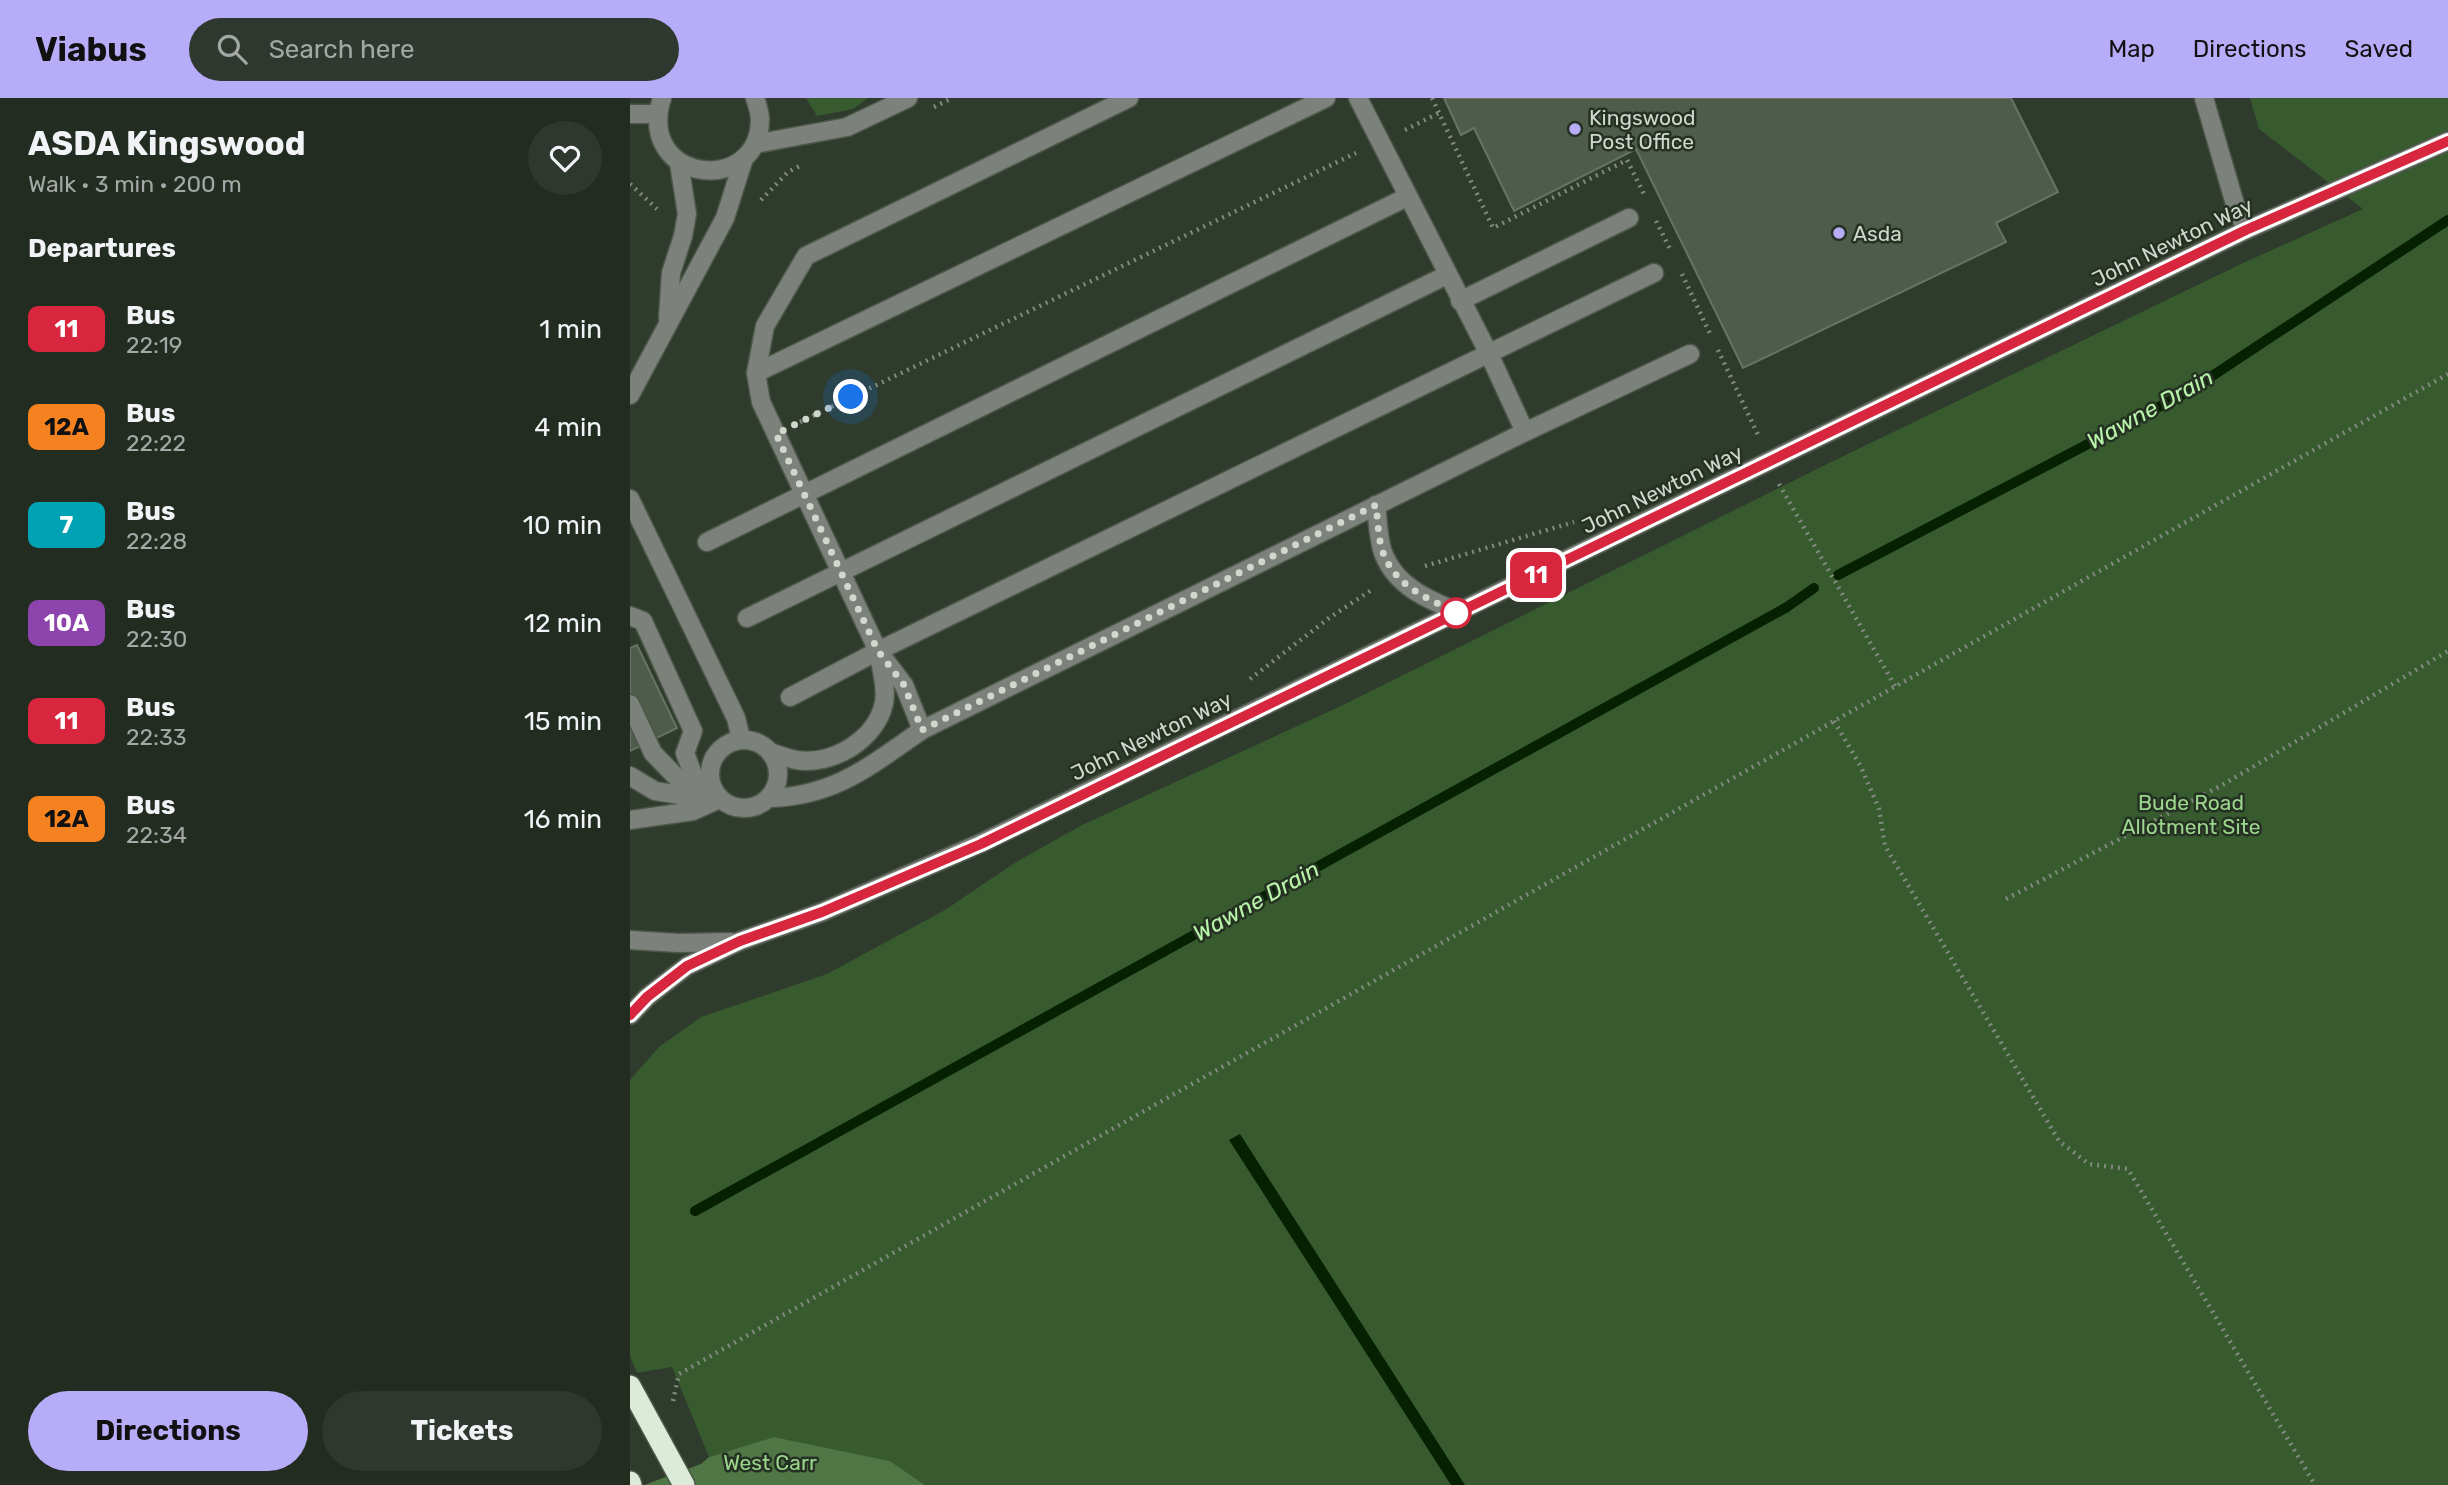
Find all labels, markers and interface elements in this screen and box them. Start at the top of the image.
search box [189,18,679,81]
text: Viabus [35,30,147,69]
icon: search [213,30,251,68]
text: Search here [269,34,415,65]
text: Map [2108,35,2155,63]
text: Directions [2193,35,2306,63]
text: Saved [2344,35,2413,63]
place label: Kingswood Post Office [1589,105,1696,154]
button: heart [528,121,602,195]
marker: Kingswood Post Office [1567,121,1583,137]
text: ASDA Kingswood [28,124,306,163]
text: Walk · 3 min · 200 m [28,170,242,198]
street label: John Newton Way [2087,192,2257,292]
place label: Asda [1853,221,1902,246]
marker: Asda [1831,225,1847,241]
text: Departures [28,233,176,264]
text: Bus [126,300,175,331]
text: 1 min [539,314,602,345]
text: 11 [55,315,78,343]
text: 22:19 [126,331,182,359]
water label: Wawne Drain [2082,363,2218,455]
your location [833,379,868,414]
text: Bus [126,398,175,429]
text: 4 min [534,412,602,443]
text: 12A [44,413,89,441]
text: 22:22 [126,429,186,457]
street label: John Newton Way [1577,439,1747,539]
text: Bus [126,496,175,527]
text: 10 min [523,510,602,541]
text: 7 [60,511,73,539]
text: 22:28 [126,527,187,555]
line badge: 11 [1504,552,1567,598]
text: 11 [1524,561,1548,589]
text: Bus [126,594,175,625]
unlabelled marker [1441,598,1471,628]
text: 12 min [524,608,602,639]
text: 10A [44,609,89,637]
text: 22:30 [126,625,187,653]
street label: John Newton Way [1066,686,1236,786]
text: Bus [126,692,175,723]
text: 15 min [524,706,602,737]
text: 11 [55,707,78,735]
text: 22:33 [126,723,187,751]
text: Bus [126,790,175,821]
park label: Bude Road Allotment Site [2122,790,2260,839]
text: 16 min [524,804,602,835]
text: 12A [44,805,89,833]
text: 22:34 [126,821,187,849]
water label: Wawne Drain [1188,855,1324,947]
button: Directions [28,1391,308,1471]
button: Tickets [322,1391,602,1471]
park label: West Carr [723,1450,817,1475]

